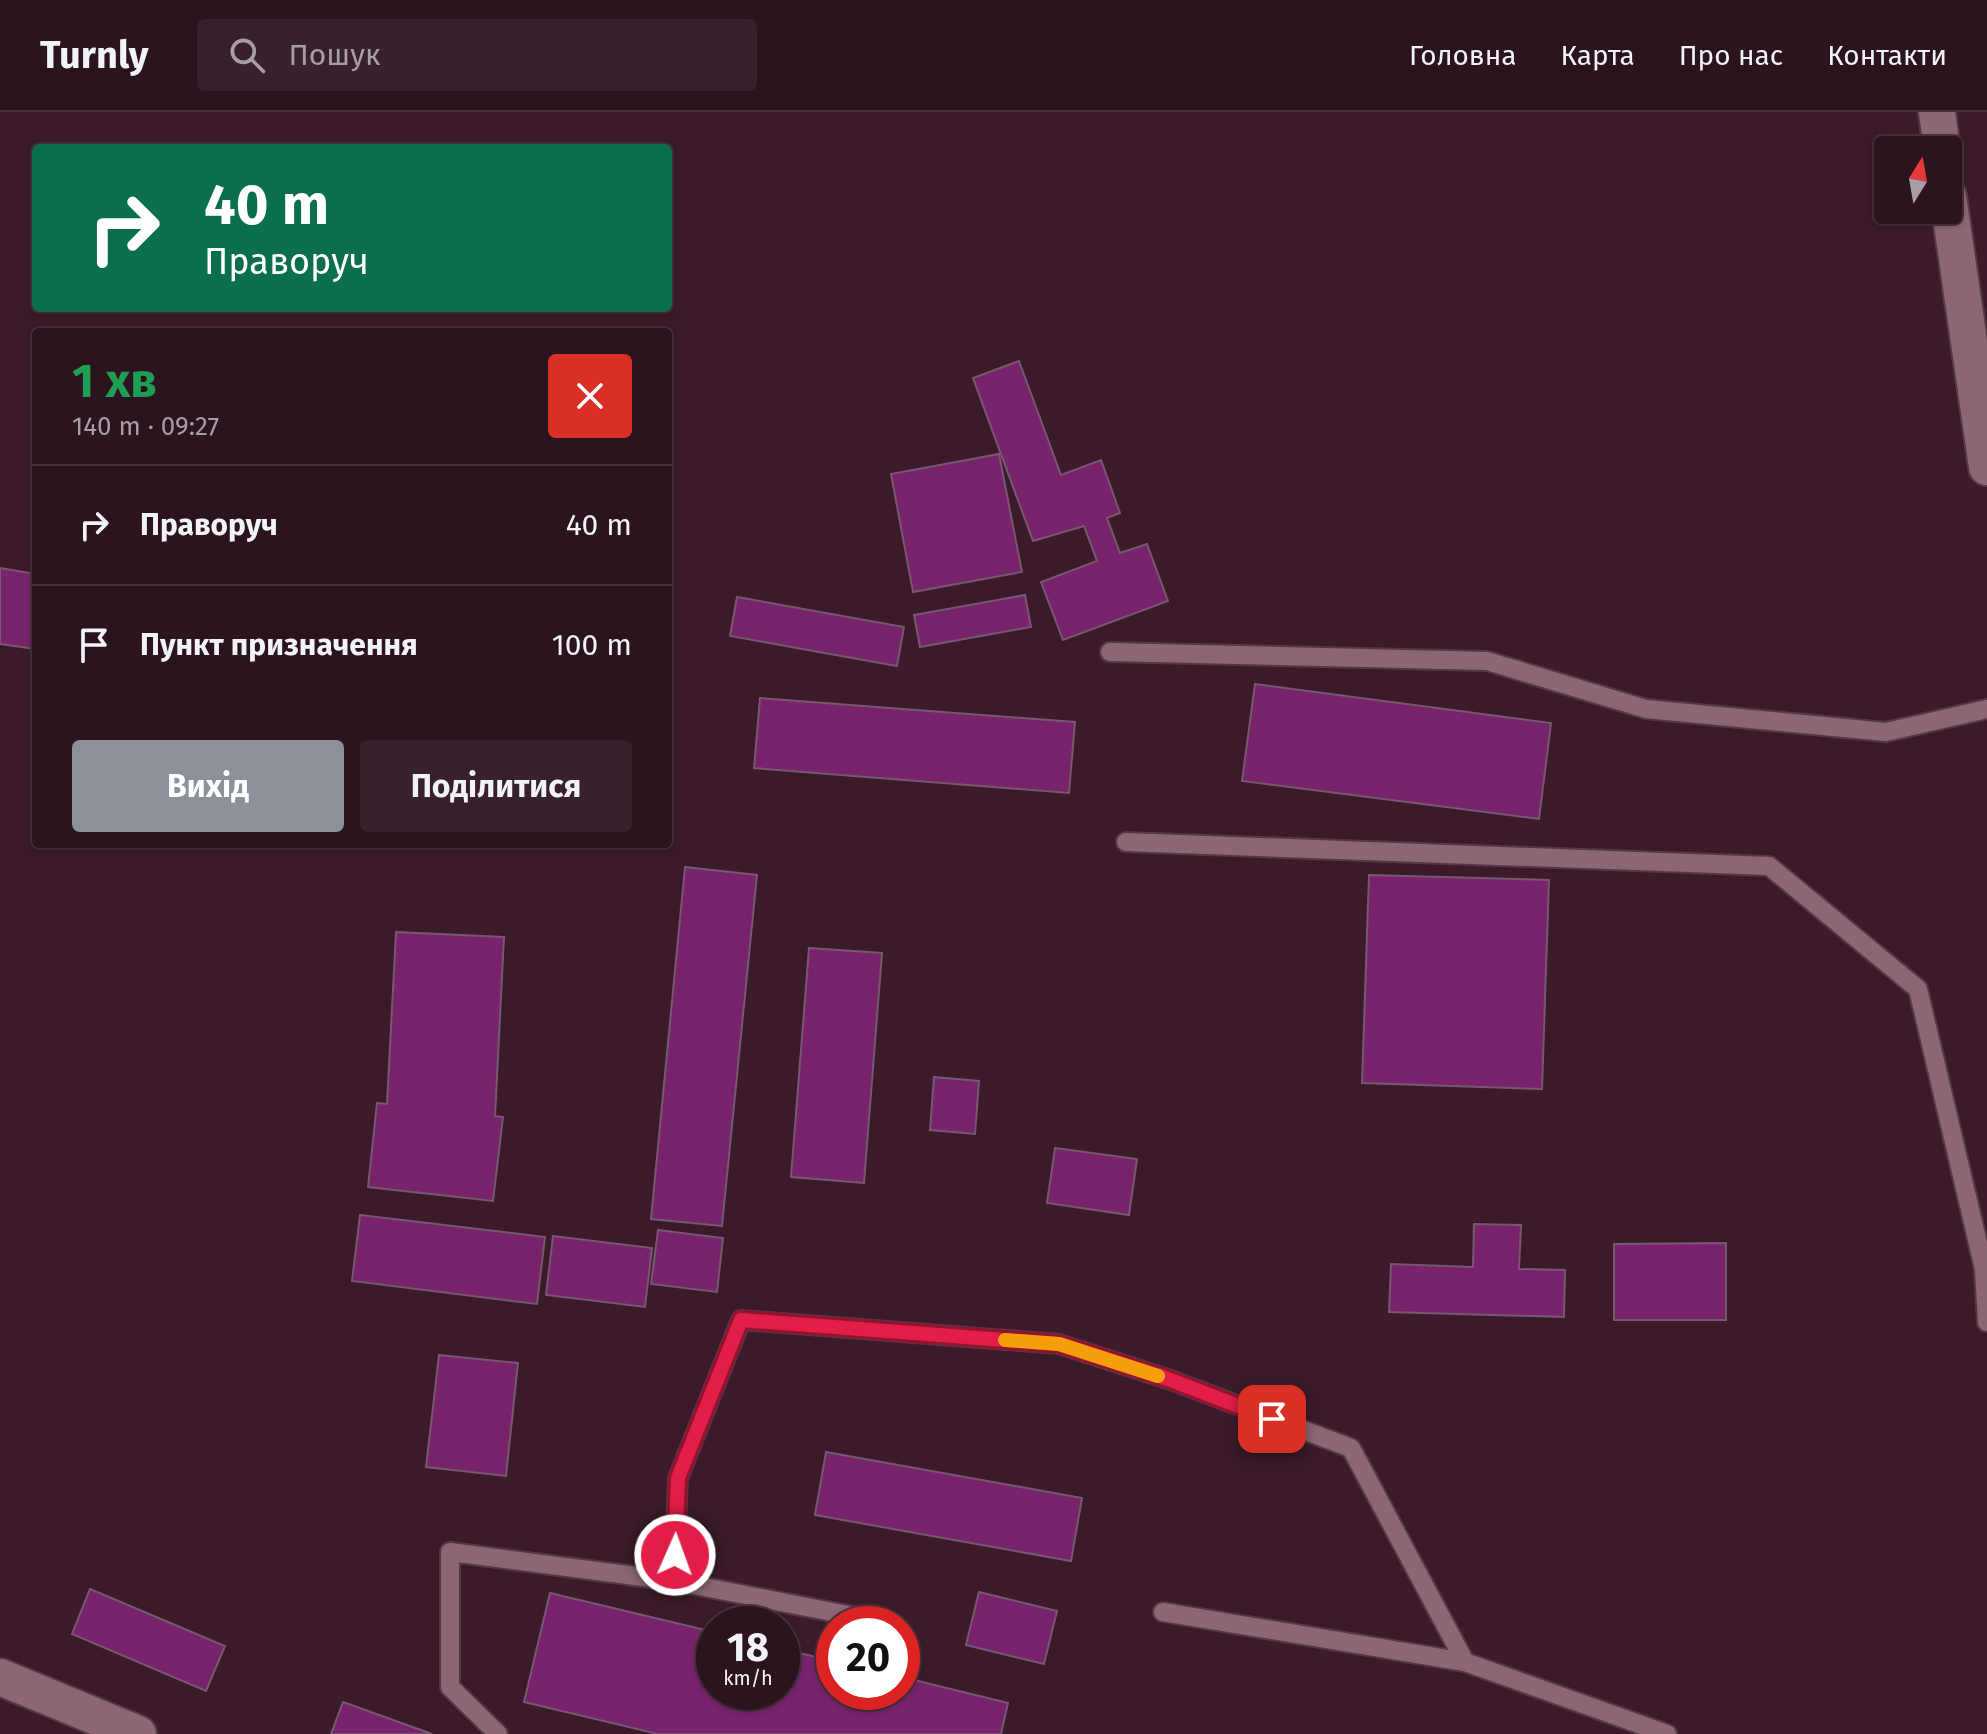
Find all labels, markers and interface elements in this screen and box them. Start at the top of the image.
search box [197,19,757,91]
text: Turnly [40,32,149,78]
icon: search [225,33,269,77]
text: Пошук [289,37,380,73]
text: Головна [1409,39,1517,72]
text: Карта [1561,39,1635,72]
text: Про нас [1679,39,1783,72]
text: Контакти [1827,39,1947,72]
north arrow [1874,136,1962,224]
map controls [1874,136,1962,224]
text: 40 m [204,172,329,239]
icon: right [72,176,176,280]
text: Праворуч [204,240,369,284]
text: 1 хв [72,352,157,410]
button: close [548,354,632,438]
text: 140 m · 09:27 [72,411,219,442]
icon: right [72,503,116,547]
text: Праворуч [140,507,278,543]
text: 40 m [566,507,632,543]
icon: arrive [72,623,116,667]
text: Пункт призначення [140,627,418,663]
text: 100 m [552,627,632,663]
button: Вихід [72,740,344,832]
button: Поділитися [360,740,632,832]
pin [1238,1385,1306,1453]
icon: arrive [1250,1397,1294,1441]
position arrow [633,1513,717,1597]
speed limit sign: 20 [816,1606,920,1710]
text: 18 [727,1624,769,1672]
text: km/h [723,1666,773,1690]

